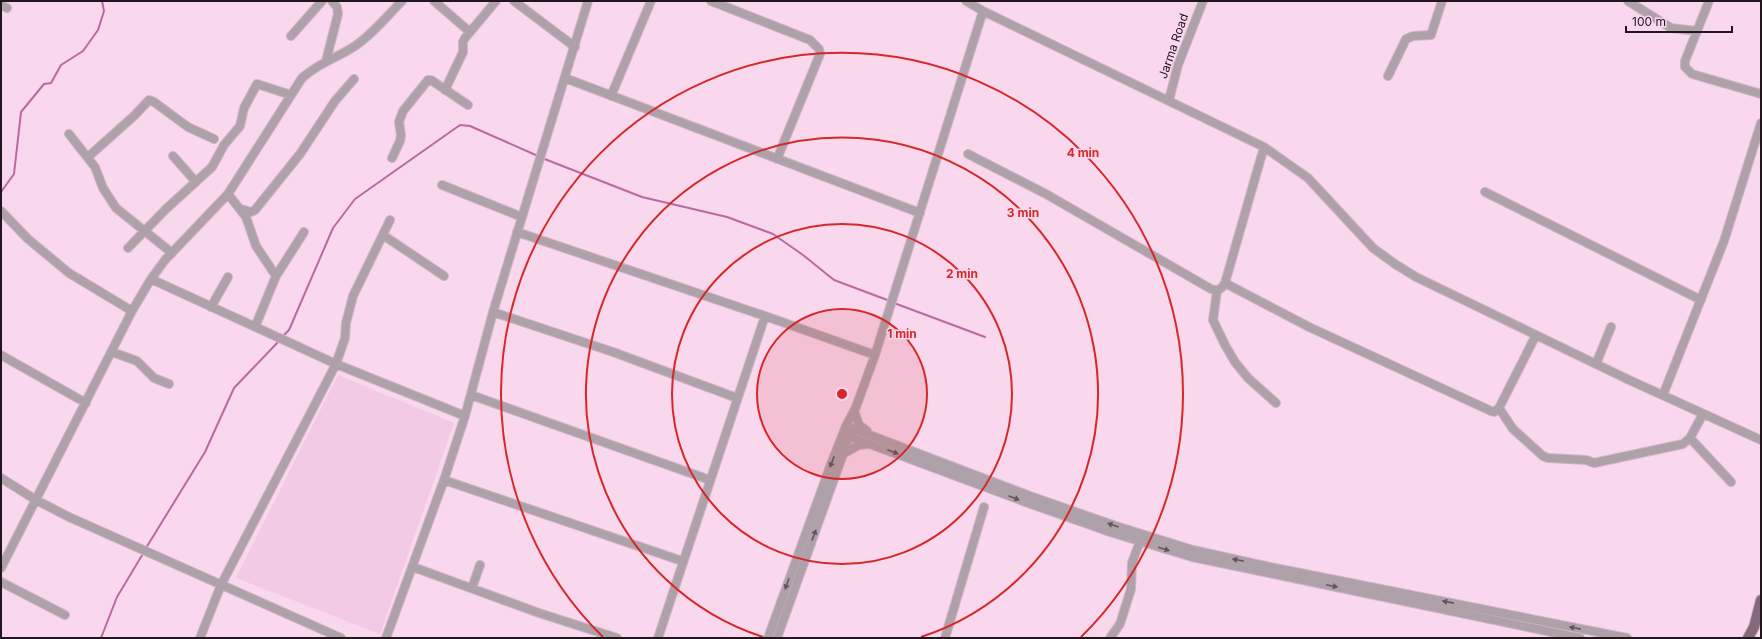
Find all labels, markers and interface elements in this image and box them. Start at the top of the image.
scale bar [1626,8,1732,34]
street label: Jarma Road [1155,11,1191,81]
text: 100 m [1632,14,1666,29]
text: 4 min [1067,145,1099,160]
text: 3 min [1007,205,1039,220]
text: 2 min [946,266,978,281]
text: 1 min [887,326,917,341]
centre of rings [835,387,849,401]
one-way arrow [887,449,899,455]
one-way arrow [828,456,834,468]
one-way arrow [1009,496,1021,502]
one-way arrow [1107,522,1119,528]
one-way arrow [811,529,817,541]
one-way arrow [1158,546,1170,552]
one-way arrow [1232,556,1244,562]
one-way arrow [784,578,790,590]
one-way arrow [1326,584,1338,590]
one-way arrow [1442,599,1454,605]
one-way arrow [1569,624,1582,630]

